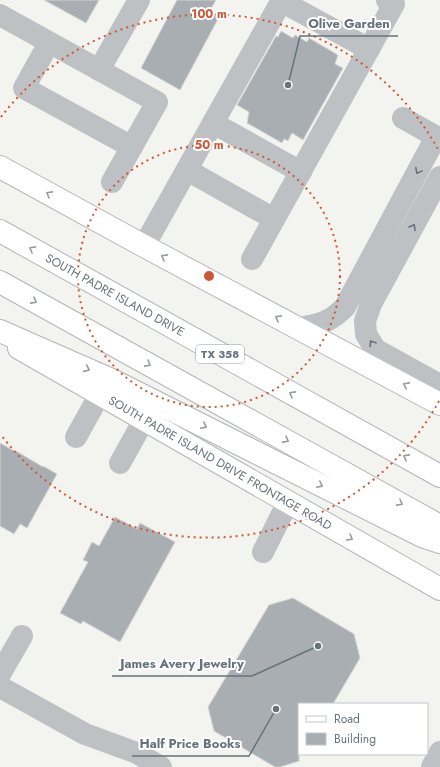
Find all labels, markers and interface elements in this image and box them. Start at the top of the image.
text: 100 m [191,5,227,23]
callout: Olive Garden [300,11,398,36]
text: Olive Garden [308,14,390,33]
text: 50 m [194,136,224,154]
one-way arrow [415,167,422,174]
one-way arrow [46,192,54,199]
one-way arrow [408,224,416,231]
one-way arrow [29,246,36,254]
street label: SOUTH PADRE ISLAND DRIVE [42,249,188,341]
one-way arrow [161,254,168,261]
centre of rings [202,269,216,283]
one-way arrow [30,296,37,303]
one-way arrow [275,315,283,322]
one-way arrow [369,340,376,347]
road number: TX 358 [196,345,244,363]
one-way arrow [144,359,151,366]
one-way arrow [83,365,90,373]
one-way arrow [402,383,410,390]
street label: SOUTH PADRE ISLAND DRIVE FRONTAGE ROAD [105,391,335,535]
one-way arrow [289,391,296,399]
one-way arrow [199,422,207,429]
one-way arrow [282,436,289,443]
one-way arrow [403,455,410,462]
one-way arrow [316,480,323,488]
one-way arrow [396,499,403,506]
one-way arrow [346,533,353,540]
callout: James Avery Jewelry [112,651,252,676]
text: James Avery Jewelry [117,654,244,673]
legend [298,703,428,755]
text: Road [334,710,360,728]
text: Building [334,730,376,748]
callout: Half Price Books [132,731,249,756]
text: Half Price Books [139,734,241,753]

